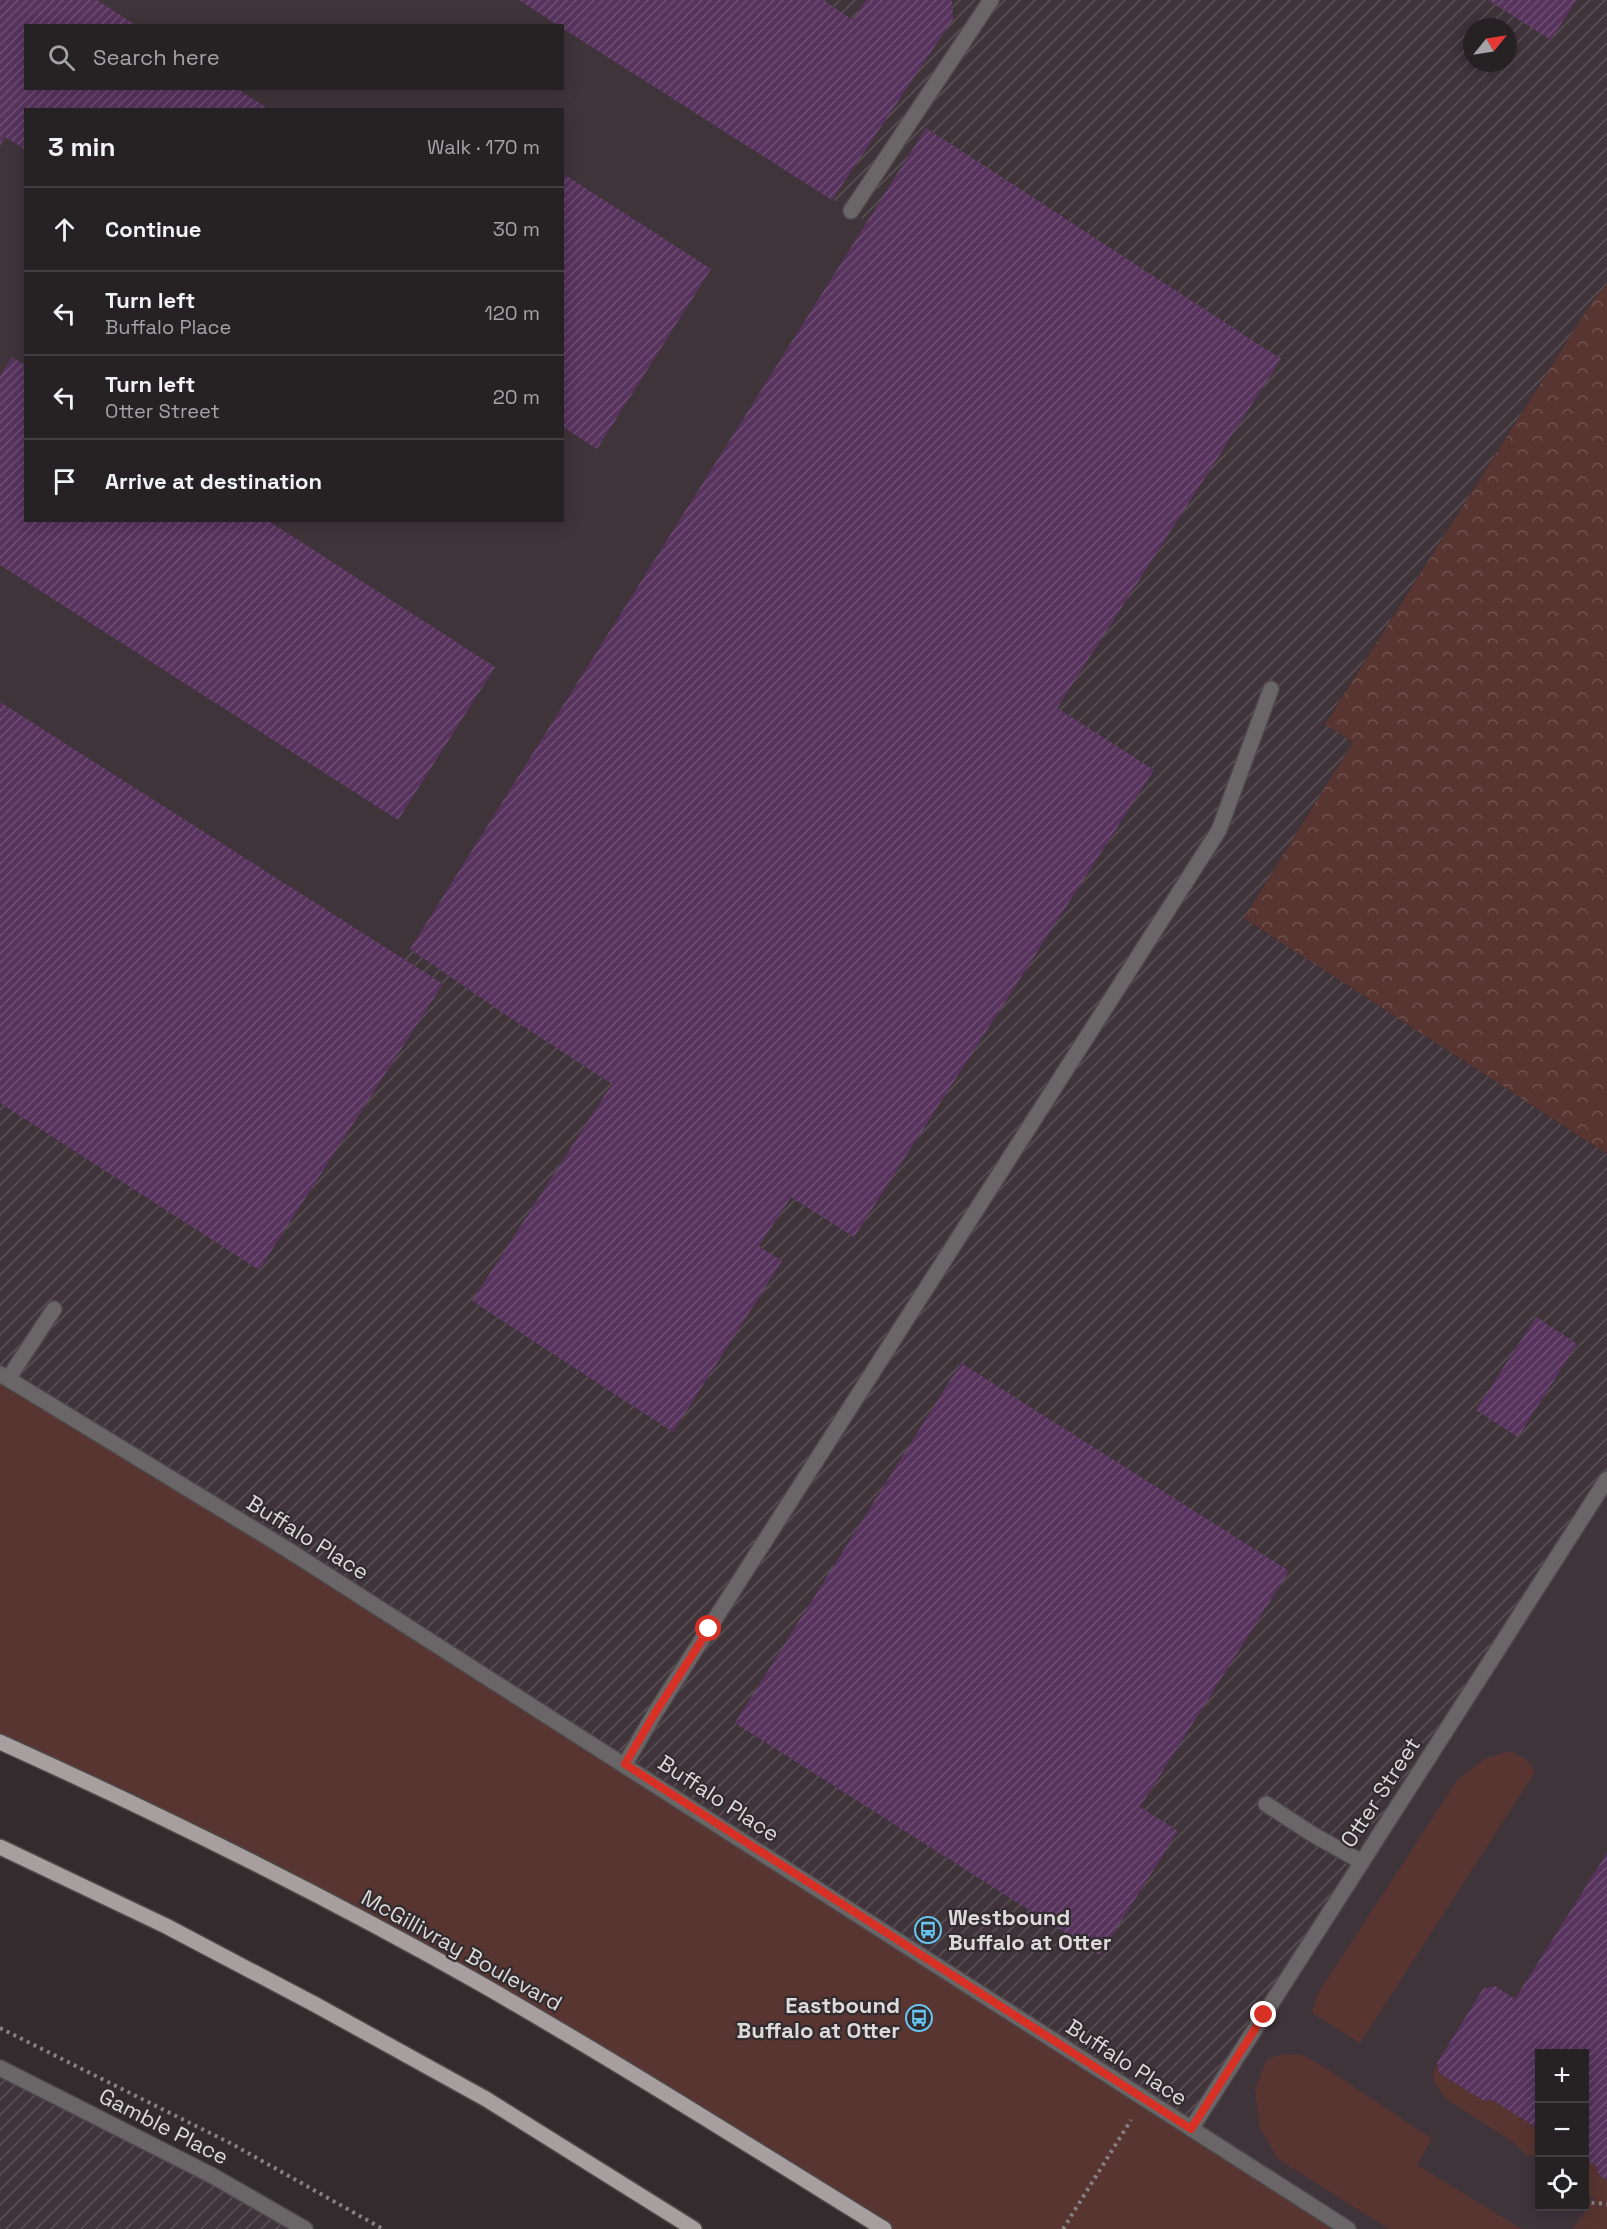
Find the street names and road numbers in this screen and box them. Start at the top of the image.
street label: Buffalo Place [242,1488,374,1586]
street label: Otter Street [1334,1731,1426,1853]
street label: Buffalo Place [653,1748,785,1848]
street label: McGillivray Boulevard [357,1883,567,2017]
street label: Buffalo Place [1061,2012,1193,2112]
street label: Gamble Place [95,2081,233,2171]

